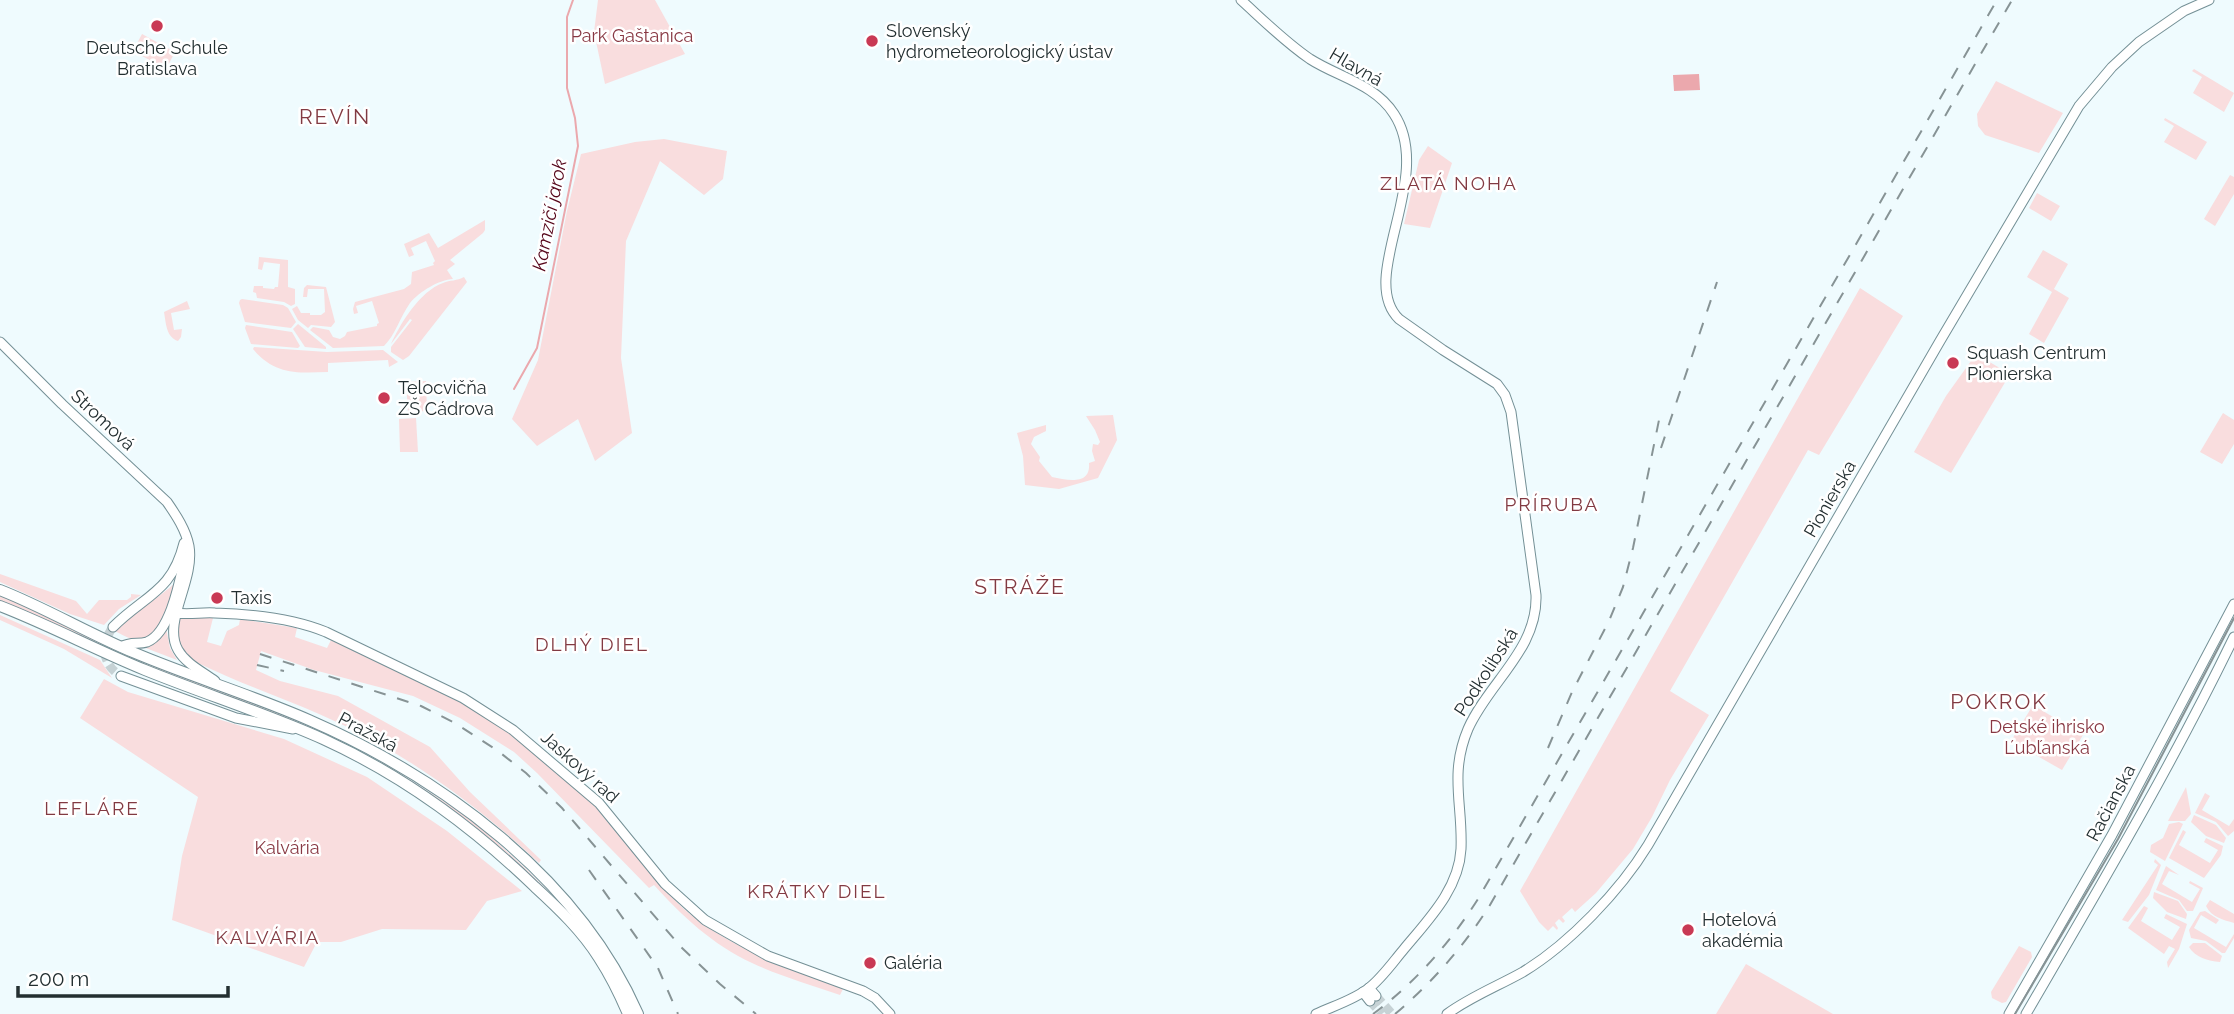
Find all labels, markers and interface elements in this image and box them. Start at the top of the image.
marker: Deutsche Schule Bratislava [149,18,165,34]
place label: Slovenský hydrometeorologický ústav [886,20,1113,62]
park label: Park Gaštanica [571,25,693,46]
marker: Slovenský hydrometeorologický ústav [864,33,880,49]
place label: Deutsche Schule Bratislava [86,37,228,79]
street label: Hlavná [1326,43,1386,90]
district label: REVÍN [299,104,371,129]
water label: Kamzičí jarok [527,157,571,273]
district label: ZLATÁ NOHA [1380,172,1518,194]
place label: Squash Centrum Pionierska [1967,342,2106,384]
marker: Squash Centrum Pionierska [1945,355,1961,371]
place label: Telocvičňa ZŠ Cádrova [398,377,494,419]
street label: Stromová [67,385,140,454]
marker: Telocvičňa ZŠ Cádrova [376,390,392,406]
street label: Pionierska [1799,457,1860,541]
district label: PRÍRUBA [1505,493,1599,515]
district label: STRÁŽE [974,574,1066,599]
place label: Taxis [231,587,272,608]
marker: Taxis [209,590,225,606]
street label: Podkolibská [1449,624,1522,720]
district label: DLHÝ DIEL [535,633,649,655]
district label: POKROK [1950,689,2048,714]
street label: Pražská [335,707,401,756]
park label: Detské ihrisko Ľubľanská [1989,716,2105,758]
street label: Jaskový rad [537,726,623,807]
street label: Račianska [2082,761,2139,845]
district label: LEFLÁRE [44,797,140,819]
park label: Kalvária [254,837,320,858]
district label: KRÁTKY DIEL [747,880,887,902]
place label: Hotelová akadémia [1702,909,1783,951]
marker: Hotelová akadémia [1680,922,1696,938]
district label: KALVÁRIA [216,926,320,948]
place label: Galéria [884,952,942,973]
scale bar [18,954,228,998]
marker: Galéria [862,955,878,971]
text: 200 m [28,966,89,991]

